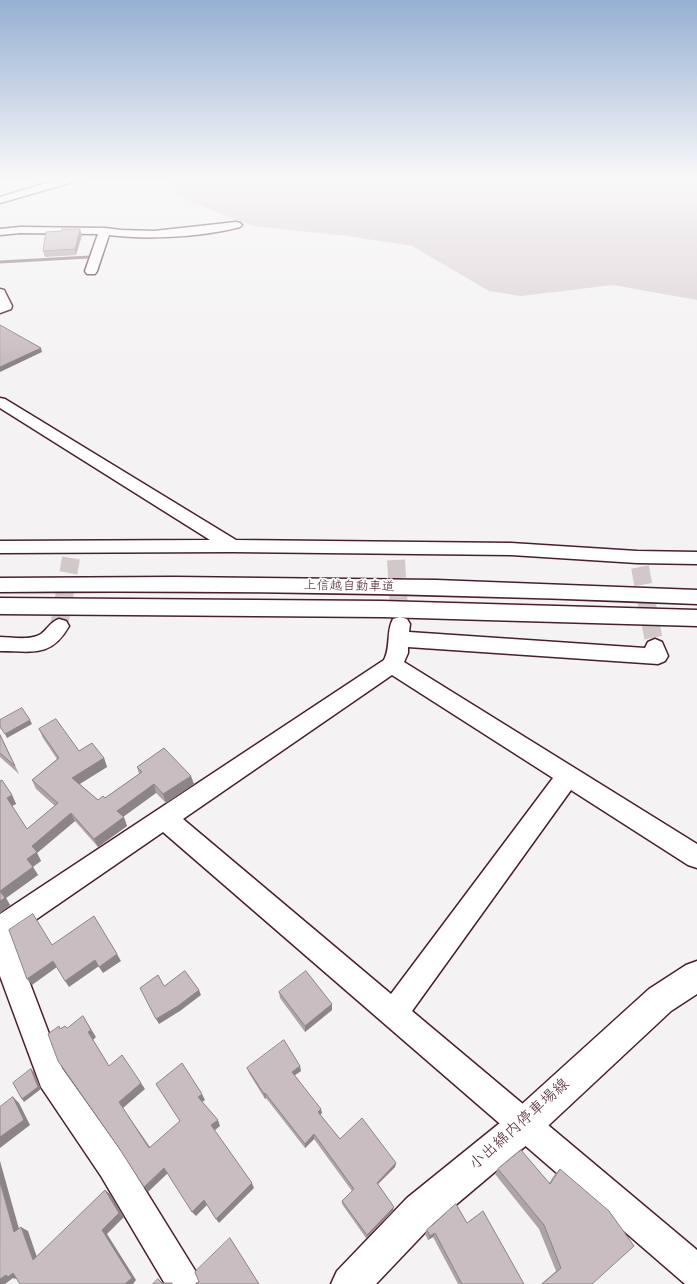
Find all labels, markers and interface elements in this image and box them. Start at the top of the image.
street label: 上信越自動車道 [303,578,395,596]
street label: 小出綿内停車場線 [466,1075,574,1175]

